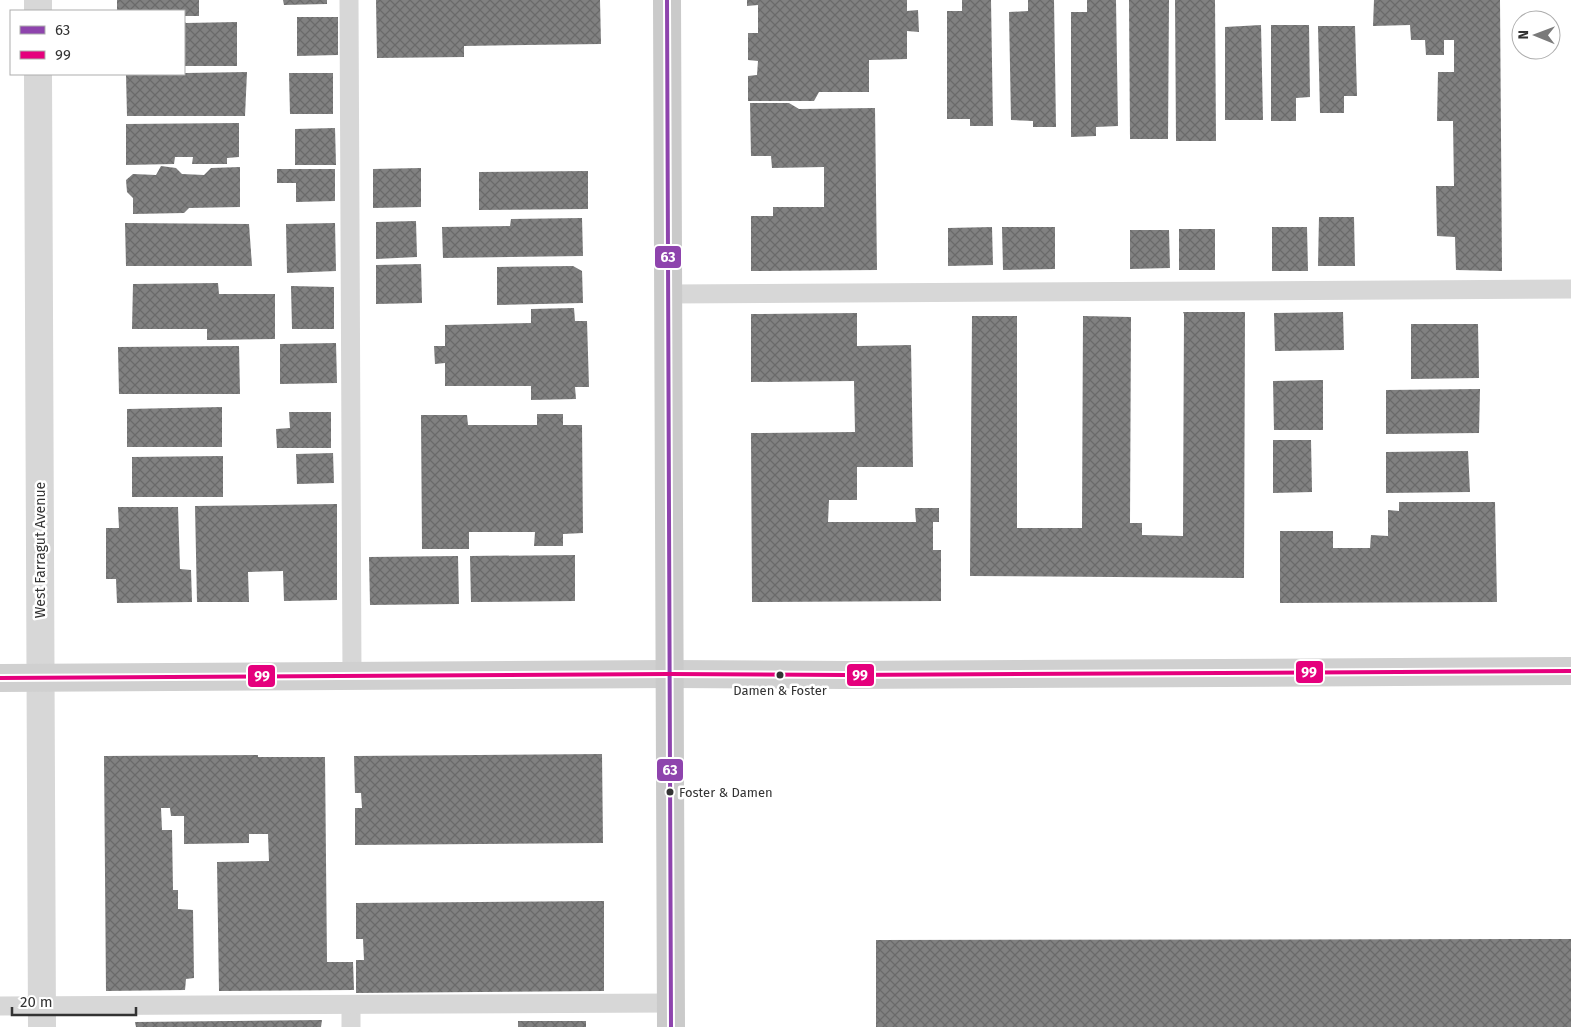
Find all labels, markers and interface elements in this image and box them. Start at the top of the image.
legend [10,10,185,75]
north arrow [1511,10,1561,60]
text: 63 [55,21,70,39]
text: N [1515,30,1532,40]
text: 99 [55,46,71,64]
line badge: 63 [654,245,682,269]
text: 63 [660,249,676,266]
street label: West Farragut Avenue [32,482,49,618]
line badge: 99 [1295,660,1324,684]
line badge: 99 [846,663,875,687]
line badge: 99 [247,664,276,688]
text: 99 [1301,664,1317,681]
text: 99 [852,667,868,684]
text: 99 [254,668,270,685]
marker: Damen & Foster [775,670,785,680]
place label: Damen & Foster [733,683,827,698]
line badge: 63 [656,758,684,782]
text: 63 [662,762,678,779]
place label: Foster & Damen [679,785,773,800]
marker: Foster & Damen [665,787,675,797]
scale bar [12,984,136,1016]
text: 20 m [20,993,53,1011]

